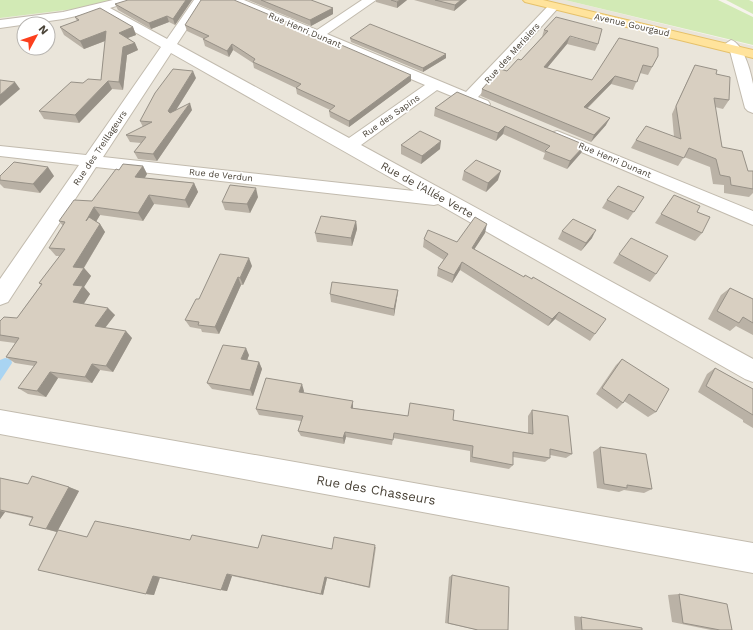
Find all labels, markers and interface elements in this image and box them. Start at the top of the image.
street label: Rue Henri Dunant [267,10,343,50]
street label: Avenue Gourgaud [593,11,671,39]
north arrow [16,16,56,56]
street label: Rue des Merisiers [482,21,542,85]
text: N [36,23,51,37]
street label: Rue des Sapins [360,92,422,139]
street label: Rue des Treillageurs [71,108,129,187]
street label: Rue Henri Dunant [577,140,653,180]
street label: Rue de l'Allée Verte [378,159,476,221]
street label: Rue de Verdun [189,167,253,183]
street label: Rue des Chasseurs [315,472,437,508]

